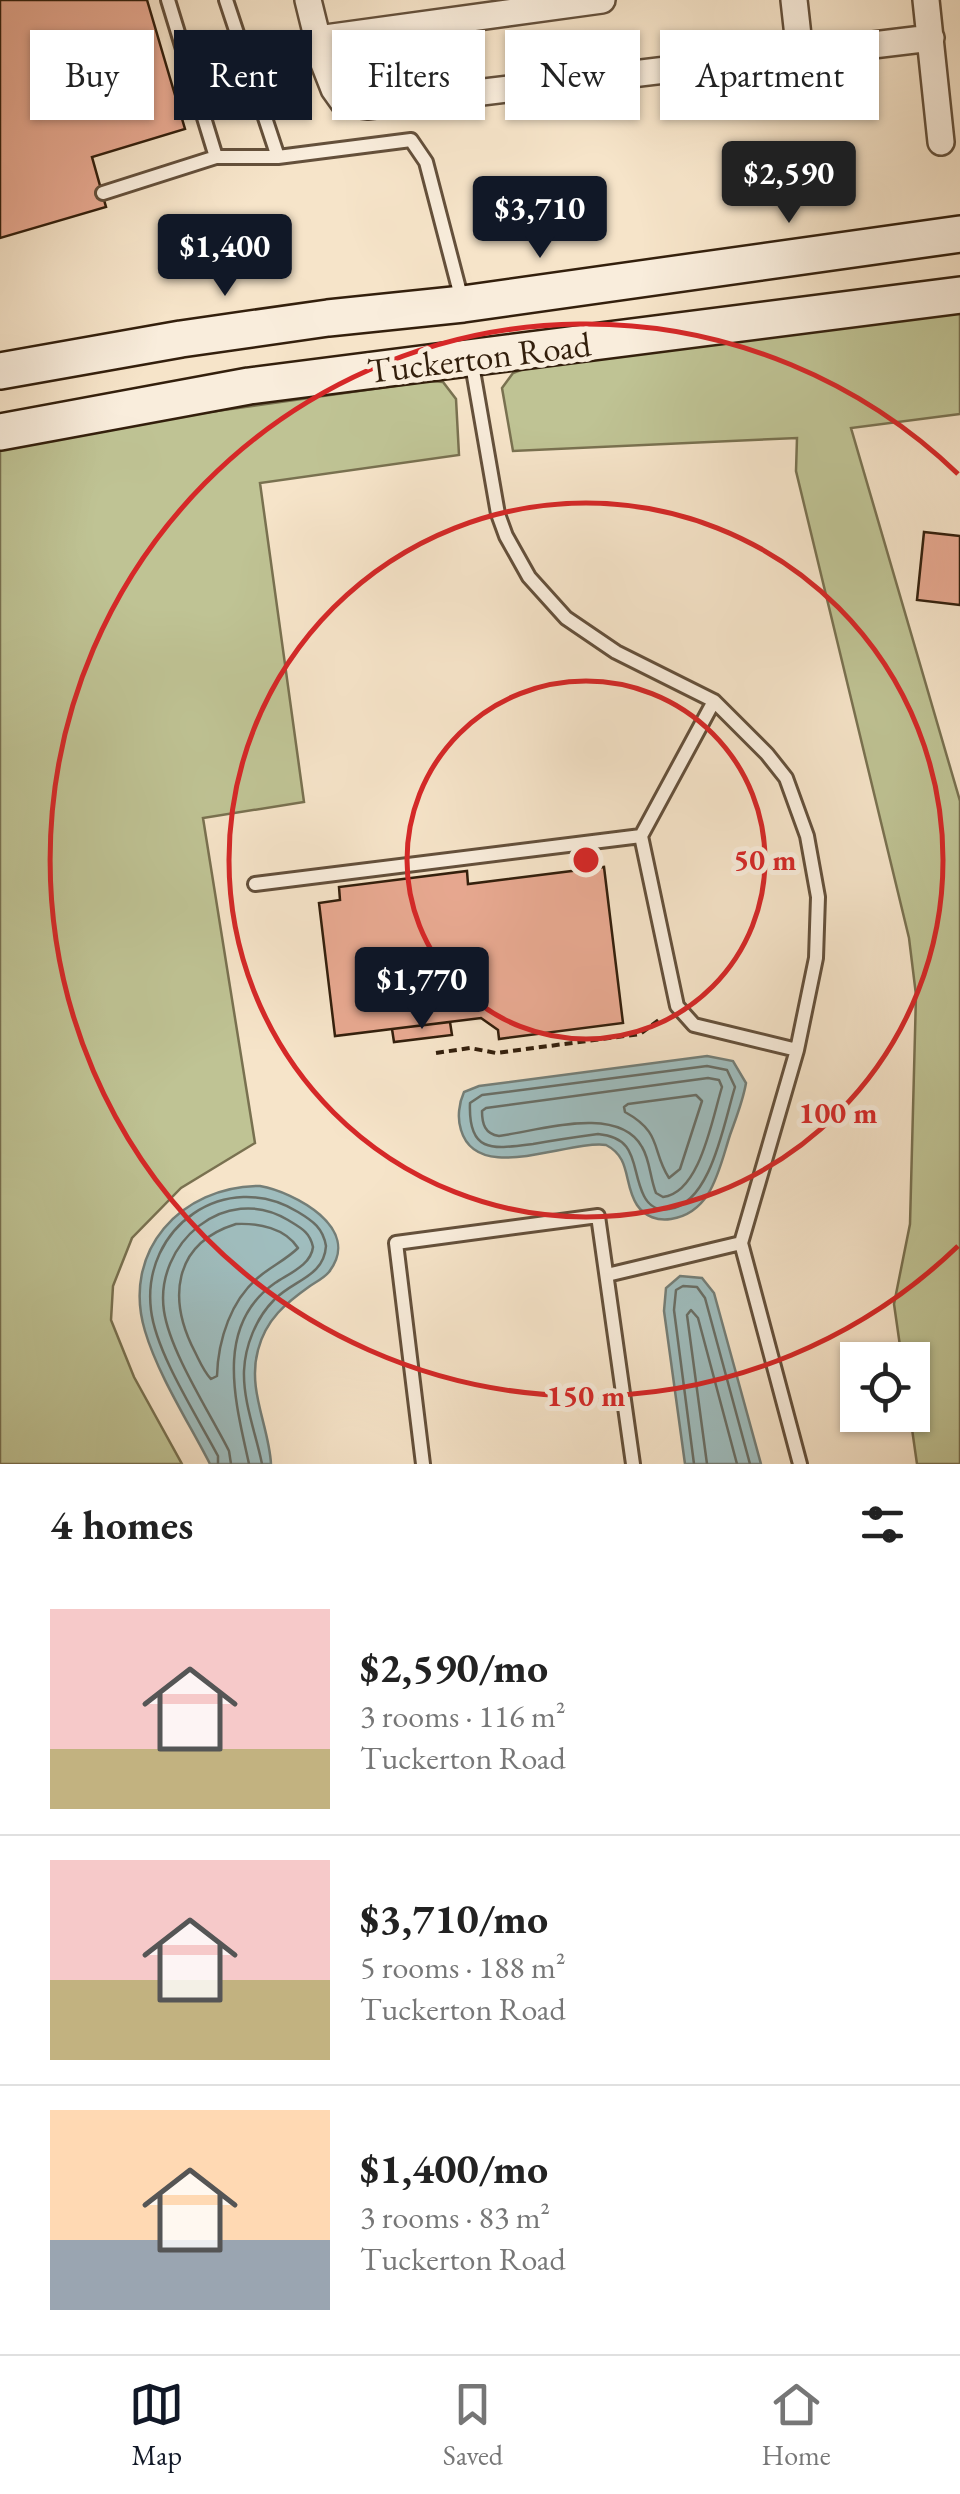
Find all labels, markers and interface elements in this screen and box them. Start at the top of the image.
chip: Buy [30,30,154,120]
chip: Rent [174,30,312,120]
chip: Filters [332,30,485,120]
chip: New [505,30,640,120]
chip: Apartment [660,30,879,120]
pin: $2,590 [708,141,870,226]
text: $2,590 [744,152,834,194]
pin: $3,710 [459,176,621,261]
text: $3,710 [495,187,585,229]
pin: $1,400 [144,214,306,299]
text: $1,400 [180,225,270,267]
street label: Tuckerton Road [365,321,594,393]
text: 50 m [733,840,797,879]
centre of rings [568,842,604,878]
pin: $1,770 [341,947,503,1032]
text: $1,770 [377,958,467,1000]
text: 100 m [799,1093,877,1132]
map controls [840,1342,930,1432]
button: locate [840,1342,930,1432]
text: 150 m [547,1376,625,1415]
text: 4 homes [50,1497,193,1552]
icon: filters [855,1497,910,1552]
text: $2,590/mo [360,1640,548,1695]
icon: home [130,1649,250,1769]
text: 3 rooms · 116 m² [360,1695,566,1737]
text: Tuckerton Road [360,1737,566,1779]
text: $3,710/mo [360,1891,548,1946]
icon: home [130,1900,250,2020]
text: 5 rooms · 188 m² [360,1946,566,1988]
text: Tuckerton Road [360,1988,566,2030]
text: $1,400/mo [360,2141,548,2196]
icon: home [130,2150,250,2270]
text: 3 rooms · 83 m² [360,2196,550,2238]
text: Tuckerton Road [360,2238,566,2280]
tab: Map [129,2377,184,2473]
tab: Saved [443,2377,503,2473]
tab: Home [761,2377,831,2473]

